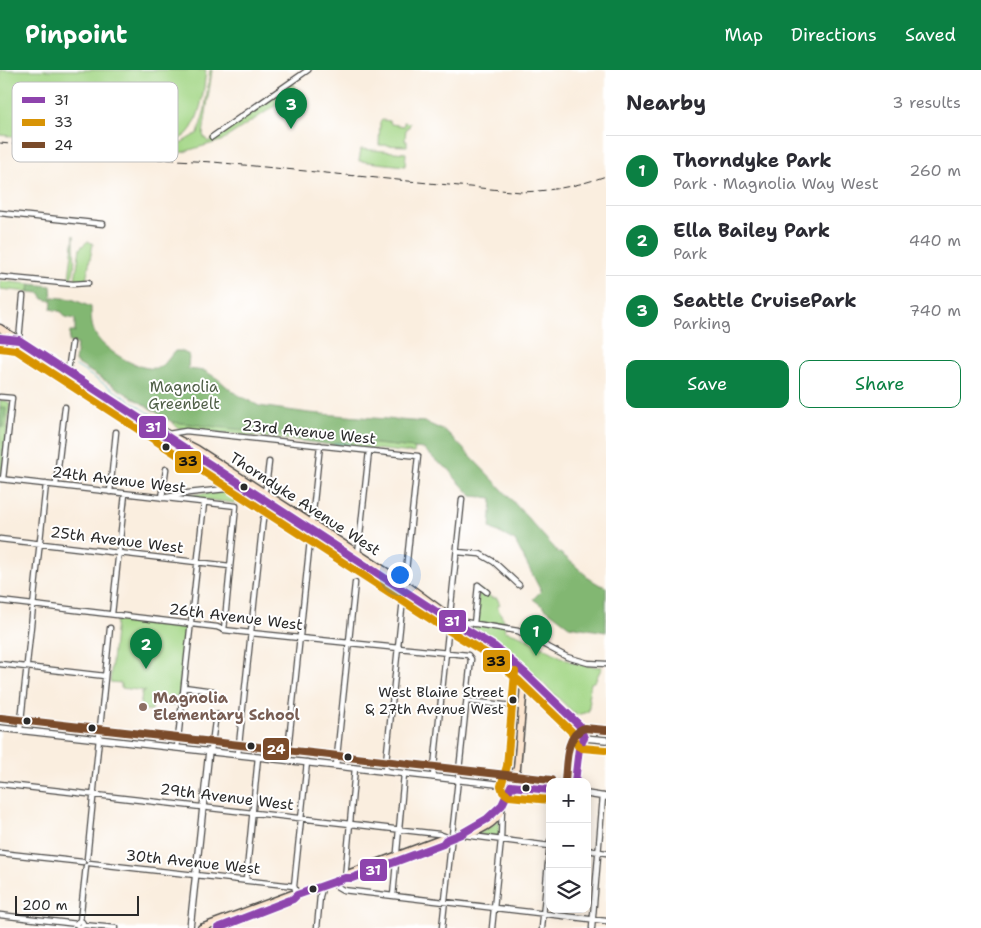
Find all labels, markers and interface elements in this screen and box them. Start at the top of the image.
text: Pinpoint [25,19,127,51]
text: Map [725,23,763,47]
text: Directions [791,23,877,47]
text: Saved [905,23,956,47]
legend [12,82,178,162]
pin: 3 [275,88,307,129]
text: Nearby [626,89,706,117]
text: 31 [54,91,69,109]
text: 3 results [892,92,961,113]
text: 33 [54,113,73,131]
text: 24 [54,136,73,154]
text: Thorndyke Park [673,148,832,173]
text: 1 [638,160,646,181]
text: 260 m [909,160,961,181]
text: Park · Magnolia Way West [673,173,879,194]
text: Ella Bailey Park [673,218,830,243]
text: 2 [636,230,648,251]
text: 440 m [909,230,961,251]
text: Park [673,243,707,264]
text: Seattle CruisePark [673,288,857,313]
text: 3 [636,300,648,321]
text: 740 m [909,300,961,321]
text: Parking [673,313,731,334]
button: Save [626,360,789,408]
button: Share [799,360,961,408]
park label: Magnolia Greenbelt [148,377,220,414]
line badge: 31 [138,415,167,439]
street label: 23rd Avenue West [241,415,377,449]
text: 31 [145,418,161,436]
unlabelled marker [161,442,171,452]
street label: Thorndyke Avenue West [226,448,384,560]
line badge: 33 [174,450,202,474]
text: 33 [178,452,198,470]
street label: 24th Avenue West [51,462,187,498]
unlabelled marker [239,482,249,492]
street label: 25th Avenue West [49,522,185,558]
your location [387,562,413,588]
street label: 26th Avenue West [168,599,304,635]
line badge: 31 [438,609,467,633]
text: 31 [444,612,460,630]
pin: 1 [520,615,552,656]
pin: 2 [130,628,162,669]
line badge: 33 [482,649,511,673]
text: 33 [486,652,506,670]
place label: West Blaine Street & 27th Avenue West [365,683,504,718]
place label: Magnolia Elementary School [153,688,300,725]
marker: West Blaine Street & 27th Avenue West [508,695,518,705]
marker: Magnolia Elementary School [137,701,149,713]
unlabelled marker [22,716,32,726]
unlabelled marker [87,723,97,733]
line badge: 24 [262,737,290,761]
text: 24 [266,740,286,758]
unlabelled marker [246,741,256,751]
unlabelled marker [343,752,353,762]
map controls [546,778,591,913]
button: + [546,778,591,823]
street label: 29th Avenue West [159,779,295,815]
unlabelled marker [521,783,531,793]
button: − [546,823,591,868]
street label: 30th Avenue West [125,845,261,879]
line badge: 31 [359,858,388,882]
text: 31 [365,861,381,879]
button: layers [546,868,591,913]
unlabelled marker [308,884,318,894]
scale bar [15,893,139,916]
text: 200 m [22,896,68,914]

